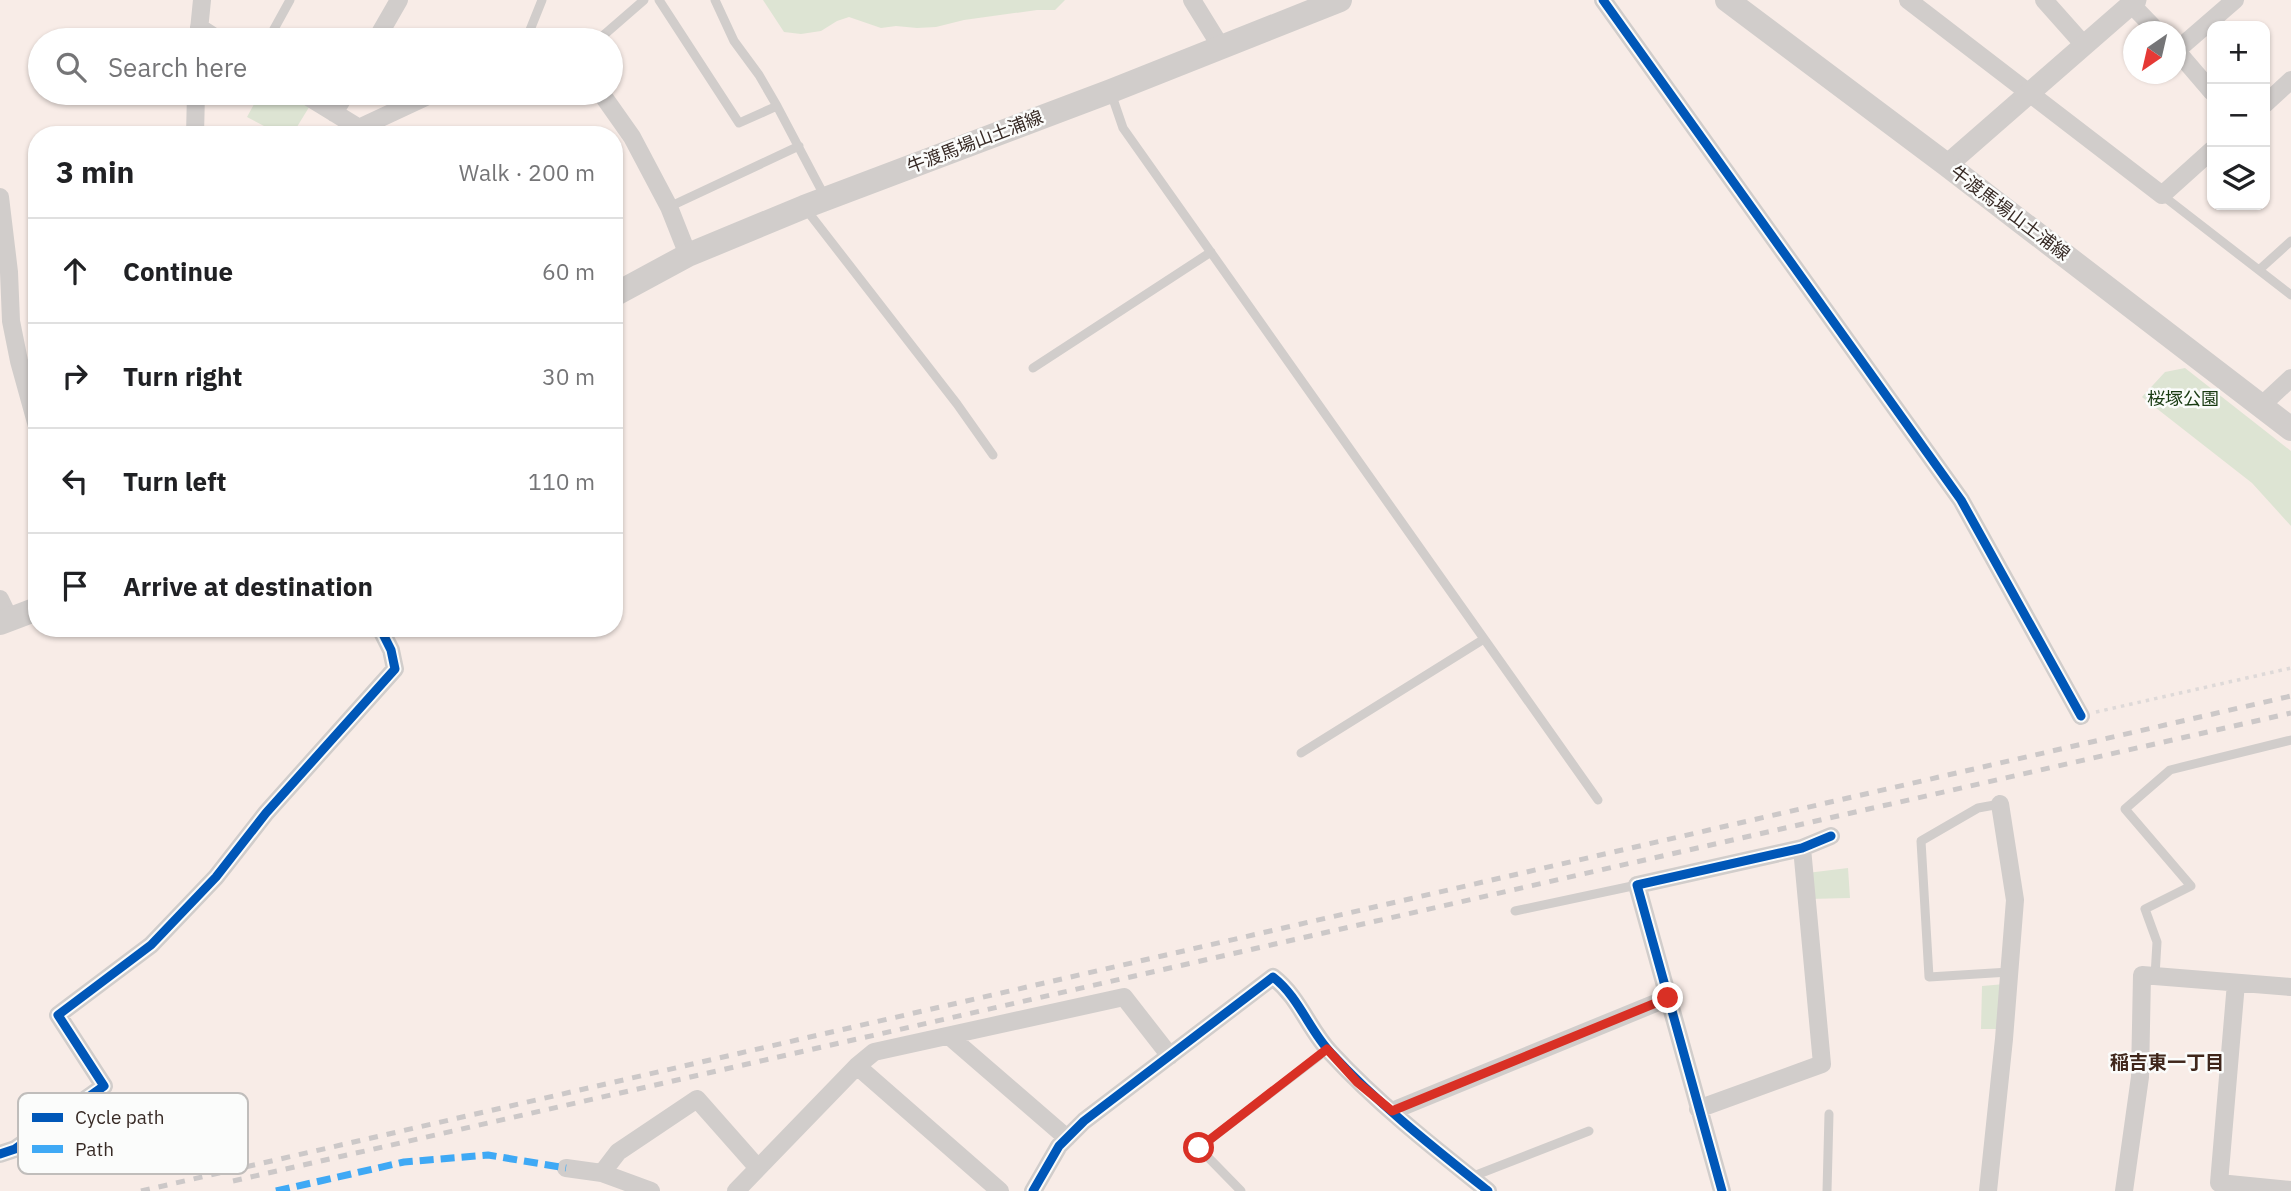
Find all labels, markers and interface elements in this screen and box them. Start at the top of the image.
north arrow [2123,21,2186,84]
map controls [2207,21,2270,210]
button: + [2207,21,2270,84]
search box [28,28,623,105]
icon: search [52,48,90,86]
text: Search here [108,50,247,84]
button: − [2207,84,2270,147]
street label: 牛渡馬場山土浦線 [903,105,1046,178]
button: layers [2207,147,2270,210]
text: 3 min [56,152,134,191]
text: Walk · 200 m [459,157,595,187]
street label: 牛渡馬場山土浦線 [1946,160,2075,265]
icon: ahead [56,252,94,290]
text: Continue [123,254,233,288]
text: 60 m [542,256,595,286]
icon: right [56,357,94,395]
text: Turn right [123,359,242,393]
text: 30 m [542,361,595,391]
park label: 桜塚公園 [2147,387,2219,410]
icon: left [56,462,94,500]
text: Turn left [123,464,226,498]
text: 110 m [528,466,595,496]
icon: arrive [56,567,94,605]
text: Arrive at destination [123,569,373,603]
route end [1652,982,1683,1013]
district label: 稲吉東一丁目 [2110,1050,2224,1074]
legend [18,1093,248,1174]
text: Cycle path [75,1105,164,1129]
route start [1183,1132,1214,1163]
text: Path [75,1137,114,1161]

